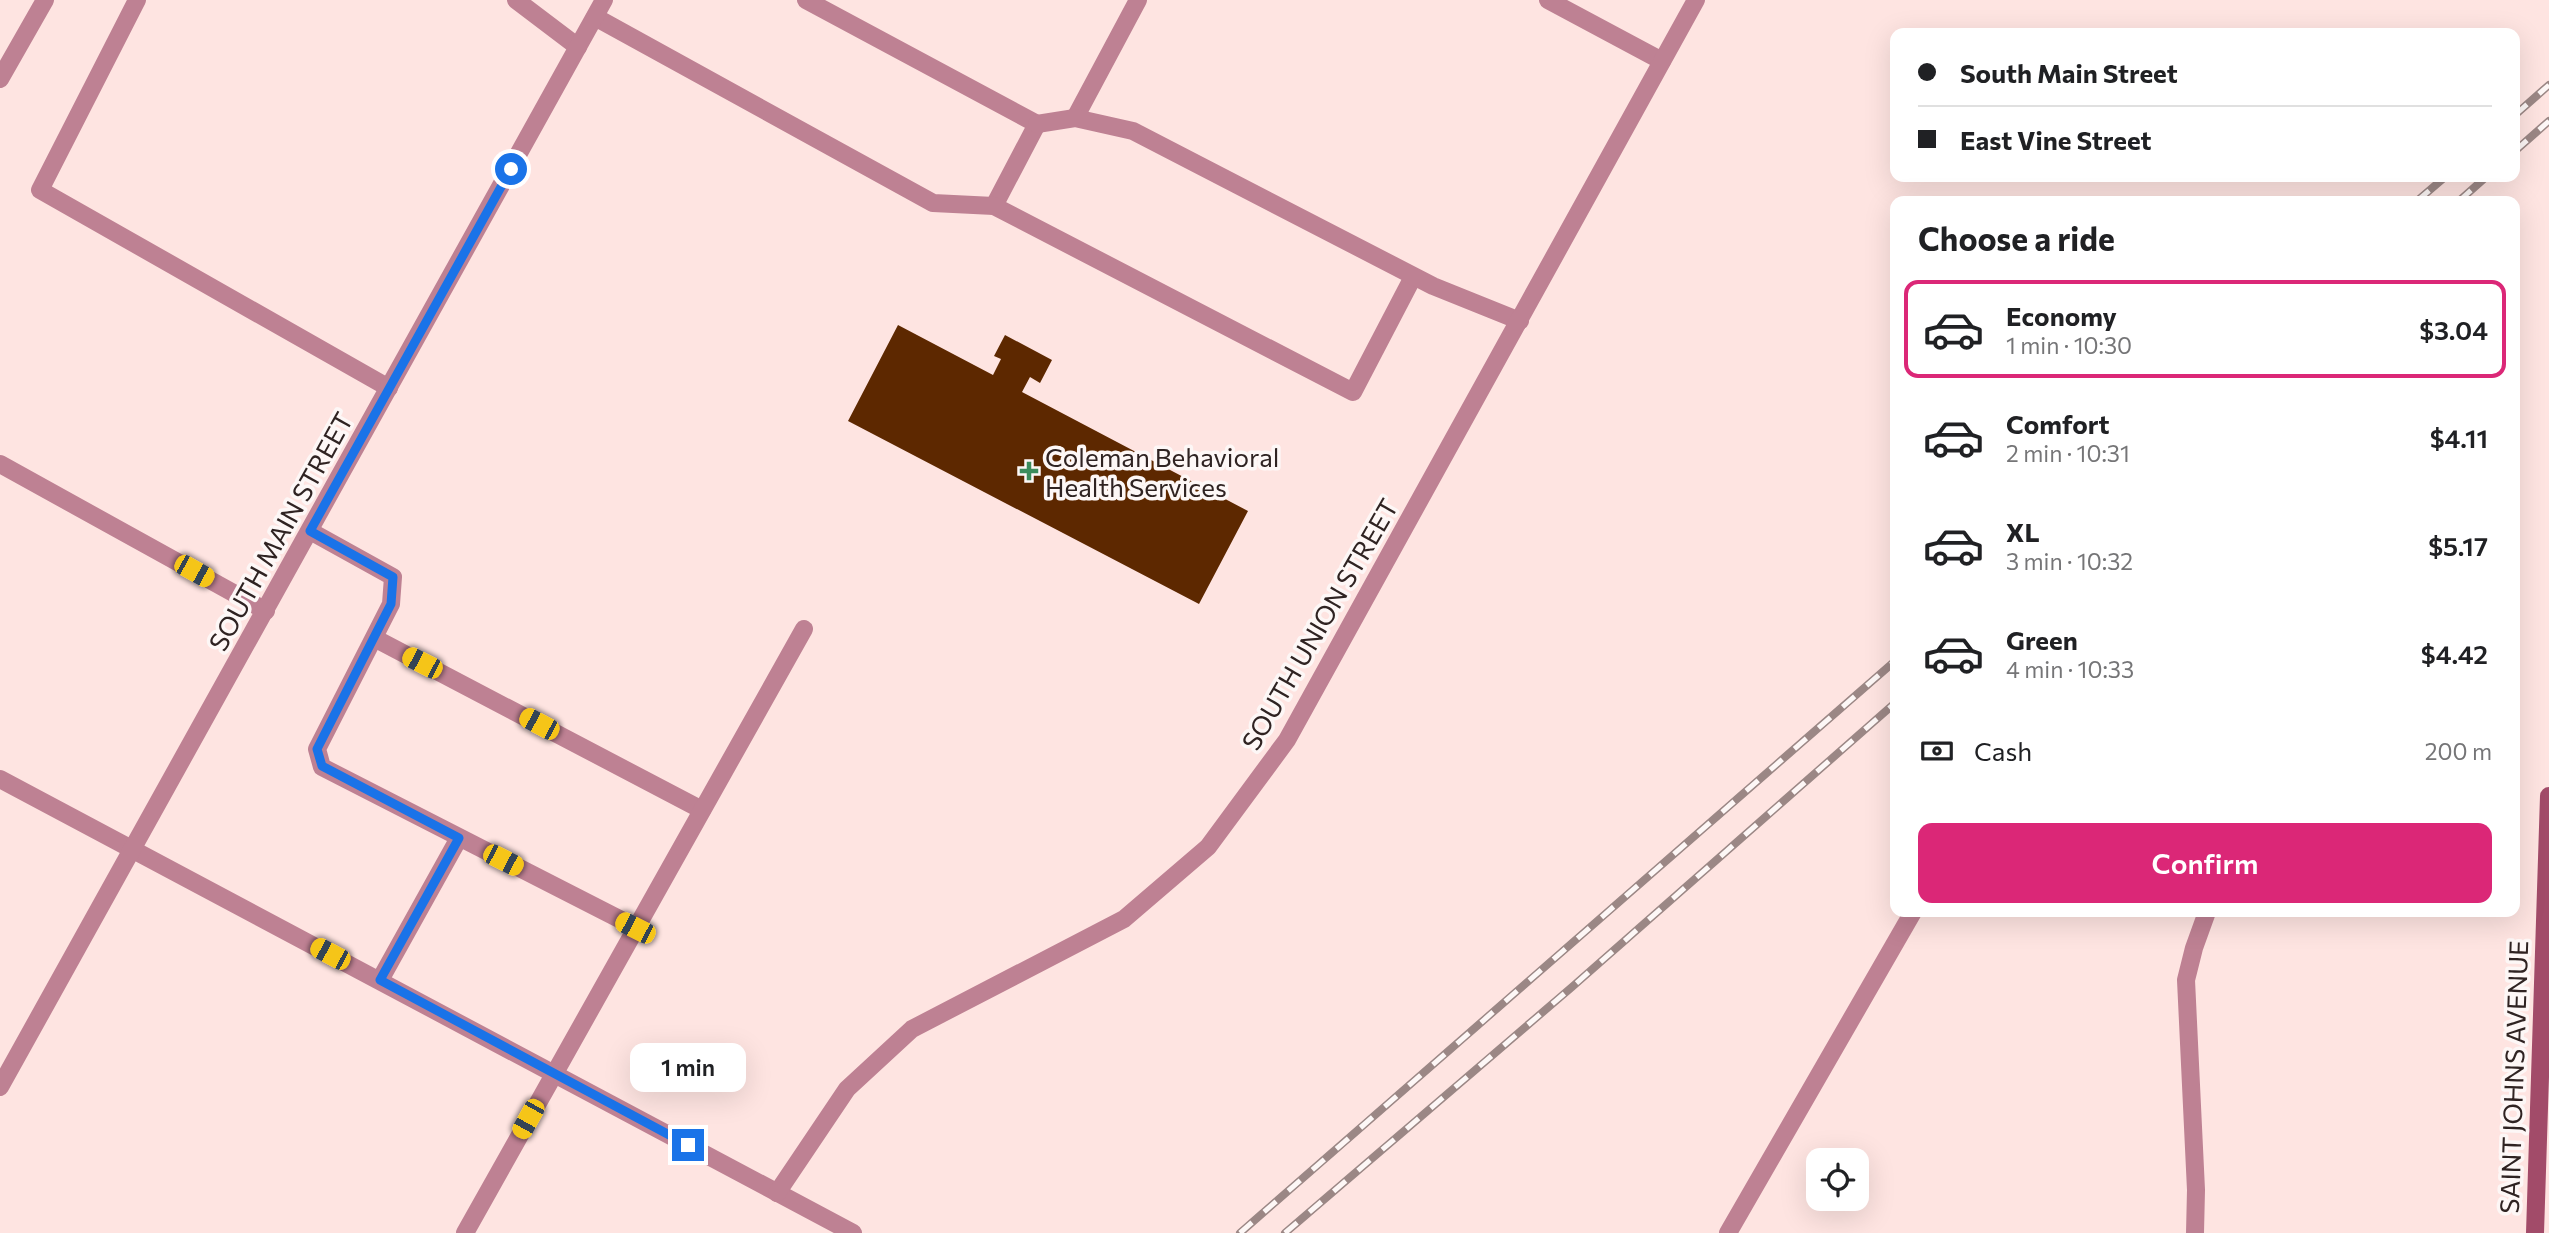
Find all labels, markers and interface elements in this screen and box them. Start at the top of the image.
text: South Main Street [1960,57,2178,88]
text: East Vine Street [1960,124,2151,155]
route start [495,153,527,185]
text: Choose a ride [1918,218,2115,258]
icon: car [1922,298,1985,361]
text: Economy [2006,300,2117,331]
text: $3.04 [2419,314,2488,345]
text: 1 min · 10:30 [2006,331,2132,359]
street label: SOUTH MAIN STREET [202,406,358,656]
icon: car [1922,406,1985,469]
text: Comfort [2006,408,2109,439]
text: $4.11 [2430,422,2488,453]
text: 2 min · 10:31 [2006,439,2130,467]
place label: Coleman Behavioral Health Services [1045,441,1279,502]
marker: Coleman Behavioral Health Services [1019,461,1039,481]
street label: SOUTH UNION STREET [1234,493,1404,755]
icon: car [1922,514,1985,577]
text: XL [2006,516,2040,547]
text: $5.17 [2428,530,2488,561]
text: 3 min · 10:32 [2006,547,2133,575]
car [171,552,218,590]
icon: car [1922,622,1985,685]
text: Green [2006,624,2078,655]
text: $4.42 [2421,638,2488,669]
car [399,644,446,682]
text: 4 min · 10:33 [2006,655,2134,683]
car [516,705,563,743]
icon: cash [1918,732,1956,770]
text: Cash [1974,735,2032,766]
text: 200 m [2425,737,2492,765]
button: Confirm [1918,823,2492,903]
car [480,841,527,879]
car [612,909,659,947]
car [307,935,354,973]
street label: SAINT JOHNS AVENUE [2493,940,2533,1214]
callout: 1 min [630,1044,746,1092]
text: 1 min [661,1053,715,1081]
car [509,1096,548,1142]
route end [672,1129,704,1161]
map controls [1806,1148,1869,1211]
button: locate [1806,1148,1869,1211]

